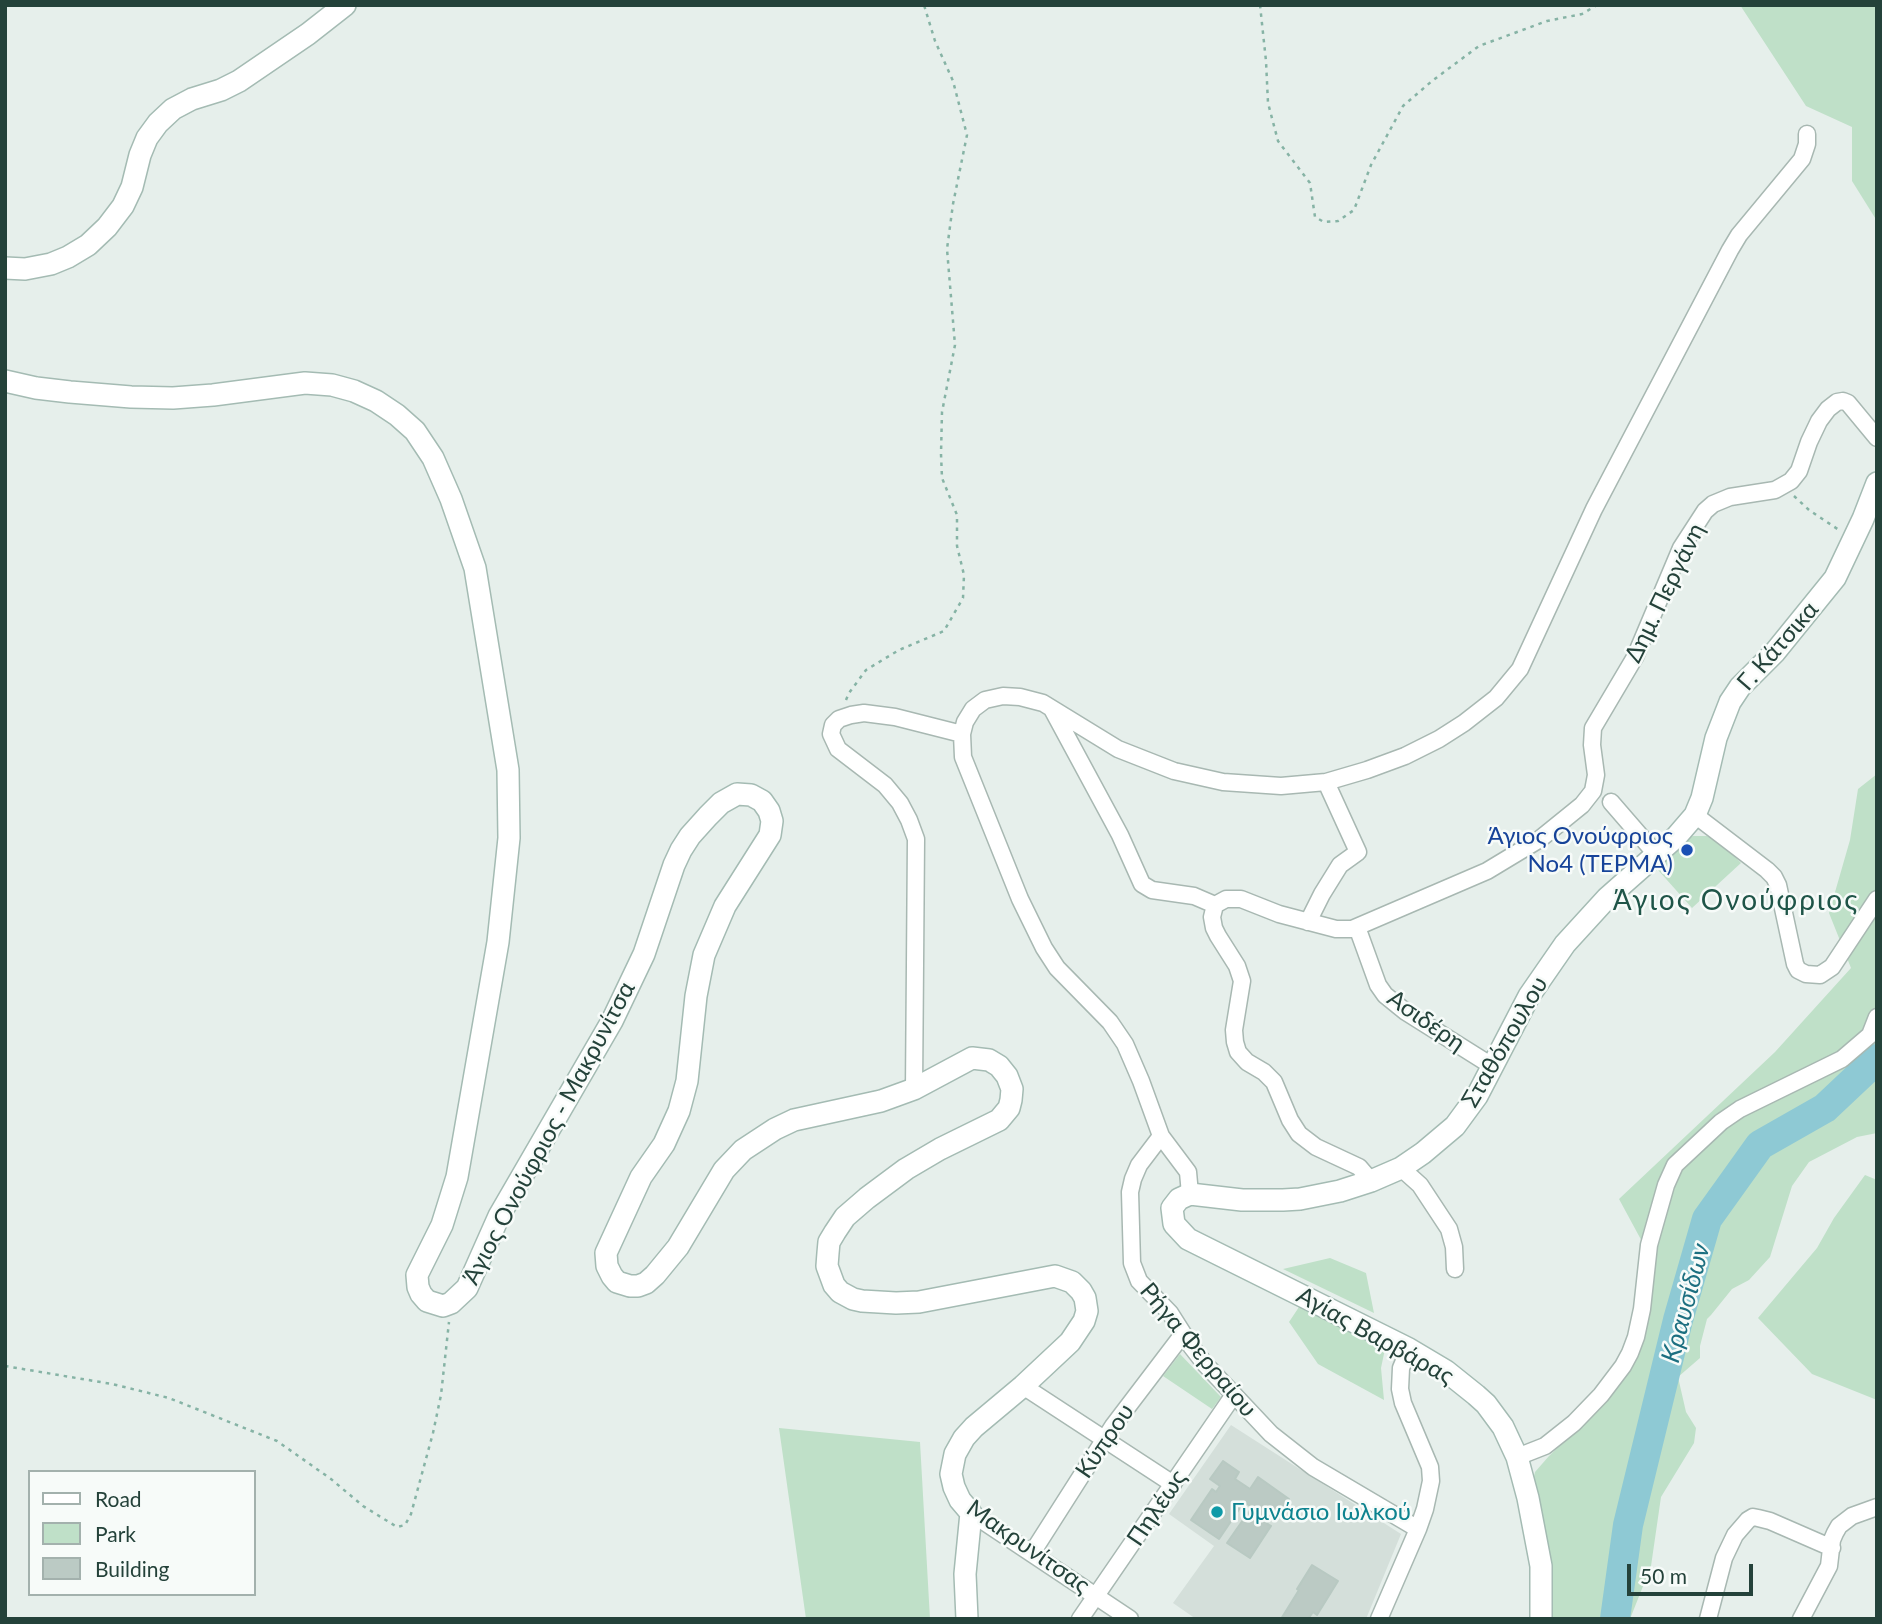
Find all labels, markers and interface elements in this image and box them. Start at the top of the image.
street label: Δημ. Περγάνη [1619,519,1711,667]
street label: Γ. Κάτσικα [1731,595,1825,697]
place label: Άγιος Ονούφριος Νο4 (ΤΕΡΜΑ) [1488,822,1673,878]
marker: Άγιος Ονούφριος Νο4 (ΤΕΡΜΑ) [1679,842,1695,858]
district label: Άγιος Ονούφριος [1615,884,1857,918]
street label: Σταθόπουλου [1456,971,1554,1113]
street label: Άγιος Ονούφριος - Μακρυνίτσα [457,976,641,1290]
street label: Ασιδέρη [1382,984,1470,1058]
water label: Κραυσίδων [1655,1240,1717,1366]
street label: Ρήγα Φερραίου [1134,1277,1262,1423]
street label: Αγίας Βαρβάρας [1291,1281,1459,1391]
street label: Κύπρου [1070,1398,1140,1484]
street label: Πηλέως [1121,1465,1193,1551]
legend [28,1470,256,1596]
text: Road [95,1486,142,1511]
street label: Μακρυνίτσας [961,1494,1095,1600]
place label: Γυμνάσιο Ιωλκού [1231,1498,1411,1526]
marker: Γυμνάσιο Ιωλκού [1209,1504,1225,1520]
text: Park [95,1521,136,1546]
scale bar [1630,1550,1756,1594]
text: Building [95,1556,170,1581]
text: 50 m [1640,1563,1687,1588]

